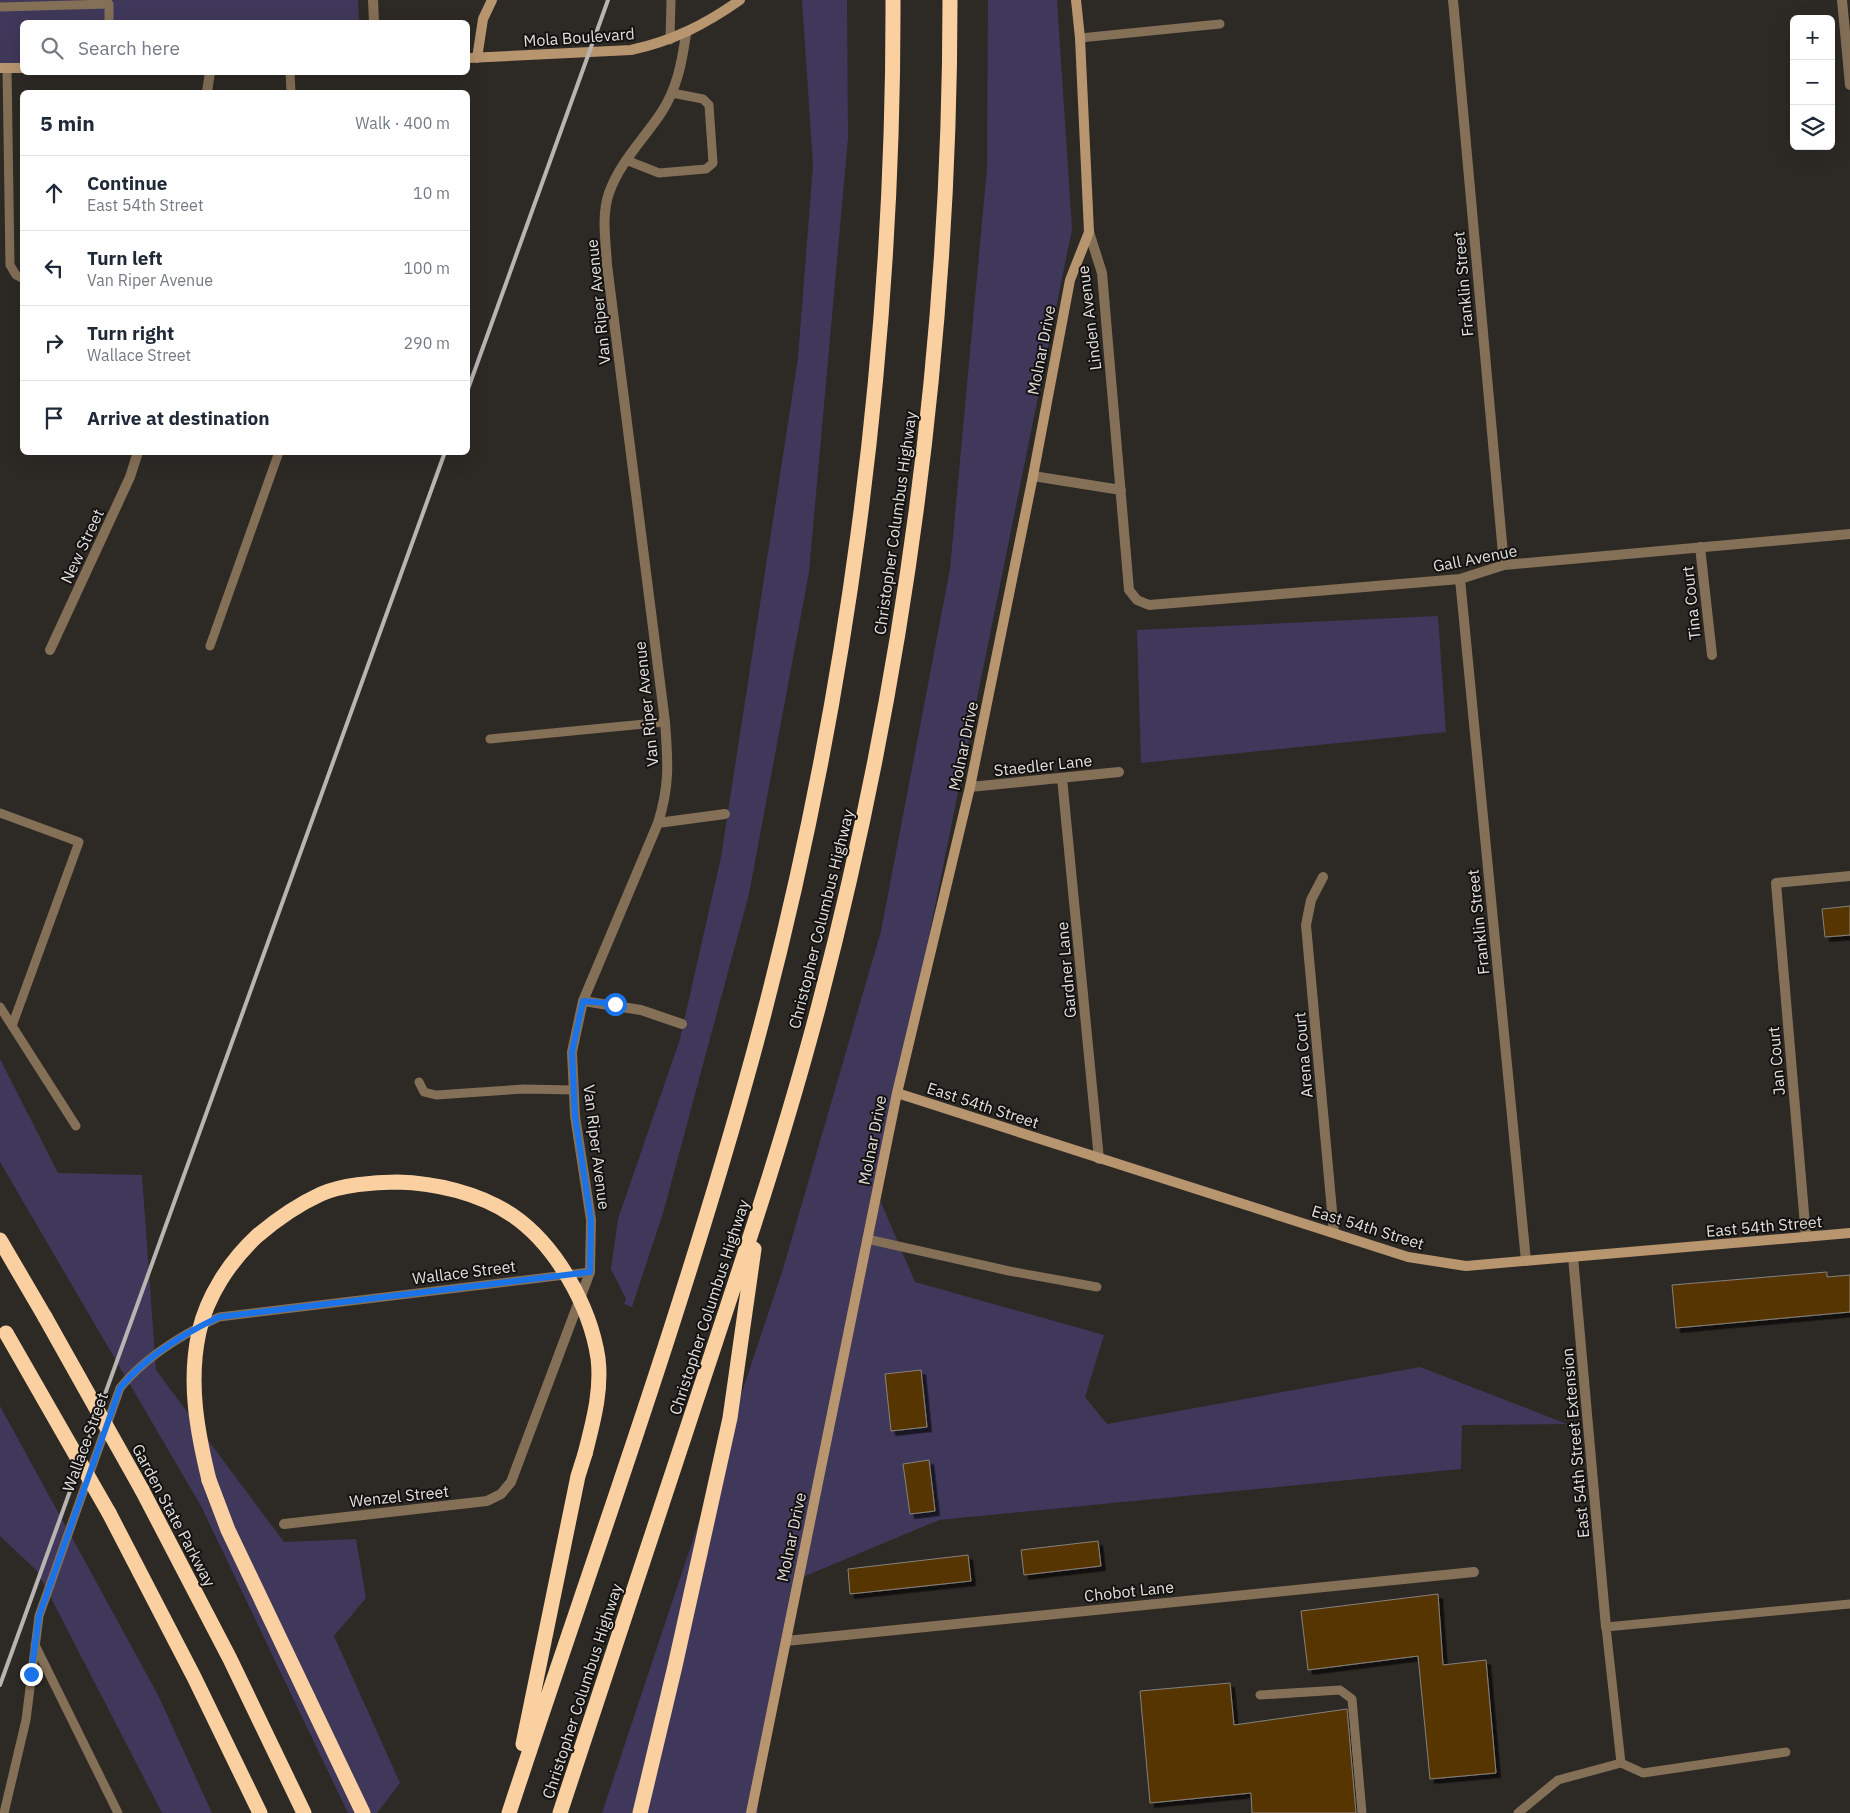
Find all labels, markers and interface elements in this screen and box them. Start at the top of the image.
map controls [1790,15,1835,150]
button: + [1790,15,1835,60]
search box [20,20,470,75]
street label: Mola Boulevard [523,23,635,51]
icon: search [38,34,66,62]
text: Search here [78,36,180,60]
button: − [1790,60,1835,105]
button: layers [1790,105,1835,150]
text: 5 min [40,109,95,137]
text: Walk · 400 m [355,113,450,133]
text: Continue [87,171,167,195]
icon: ahead [40,179,68,207]
text: 10 m [413,183,450,203]
text: East 54th Street [87,195,204,215]
street label: Franklin Street [1448,231,1478,337]
street label: Van Riper Avenue [581,238,615,366]
text: Turn left [87,246,163,270]
icon: left [40,254,68,282]
text: 100 m [403,258,450,278]
street label: Linden Avenue [1073,264,1105,372]
text: Van Riper Avenue [87,270,213,290]
street label: Molnar Drive [1023,303,1060,396]
text: Turn right [87,321,174,345]
icon: right [40,329,68,357]
text: 290 m [403,333,450,353]
text: Wallace Street [87,345,191,365]
icon: arrive [40,404,68,432]
text: Arrive at destination [87,406,270,430]
street label: Christopher Columbus Highway [869,410,921,636]
street label: New Street [56,506,108,586]
street label: Gall Avenue [1431,540,1519,576]
street label: Tina Court [1677,565,1705,641]
street label: Van Riper Avenue [629,640,663,768]
street label: Molnar Drive [944,699,982,792]
street label: Staedler Lane [993,750,1093,780]
street label: Christopher Columbus Highway [784,807,858,1031]
street label: Franklin Street [1463,868,1493,976]
street label: Gardner Lane [1052,921,1080,1019]
route start [604,993,627,1016]
street label: Arena Court [1289,1011,1317,1099]
street label: Jan Court [1763,1026,1789,1096]
street label: East 54th Street [925,1077,1041,1133]
street label: Van Riper Avenue [579,1083,615,1211]
street label: Molnar Drive [854,1093,891,1186]
street label: Christopher Columbus Highway [665,1197,753,1417]
street label: East 54th Street [1309,1200,1427,1254]
street label: East 54th Street [1705,1211,1823,1241]
street label: Wallace Street [411,1256,517,1288]
street label: East 54th Street Extension [1557,1347,1593,1539]
street label: Wallace Street [58,1390,112,1494]
street label: Garden State Parkway [128,1440,220,1590]
street label: Wenzel Street [348,1481,450,1511]
street label: Molnar Drive [772,1490,810,1583]
street label: Chobot Lane [1083,1576,1175,1606]
street label: Christopher Columbus Highway [538,1581,626,1801]
route end [20,1663,43,1686]

